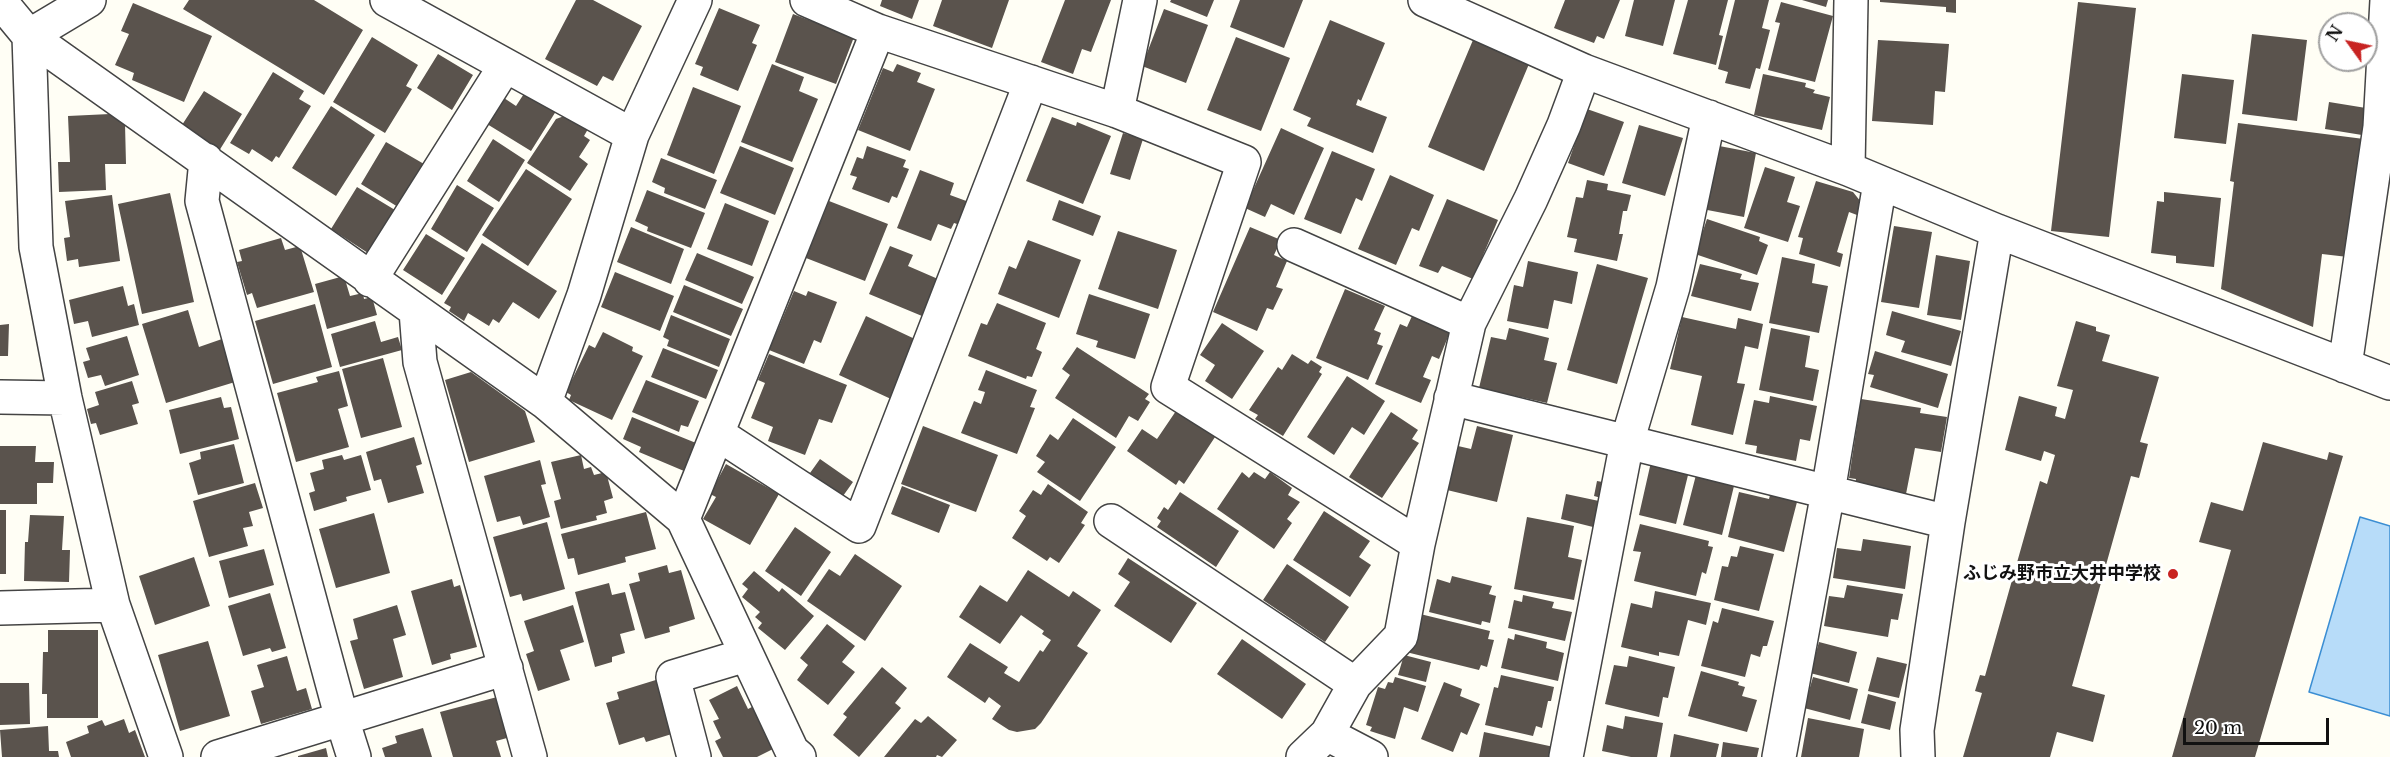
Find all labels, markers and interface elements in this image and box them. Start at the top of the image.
north arrow [2318,12,2378,72]
text: N [2322,22,2347,45]
place label: ふじみ野市立大井中学校 [1963,563,2161,585]
marker: ふじみ野市立大井中学校 [2166,567,2180,581]
scale bar [2186,706,2332,744]
text: 20 m [2194,717,2242,739]

